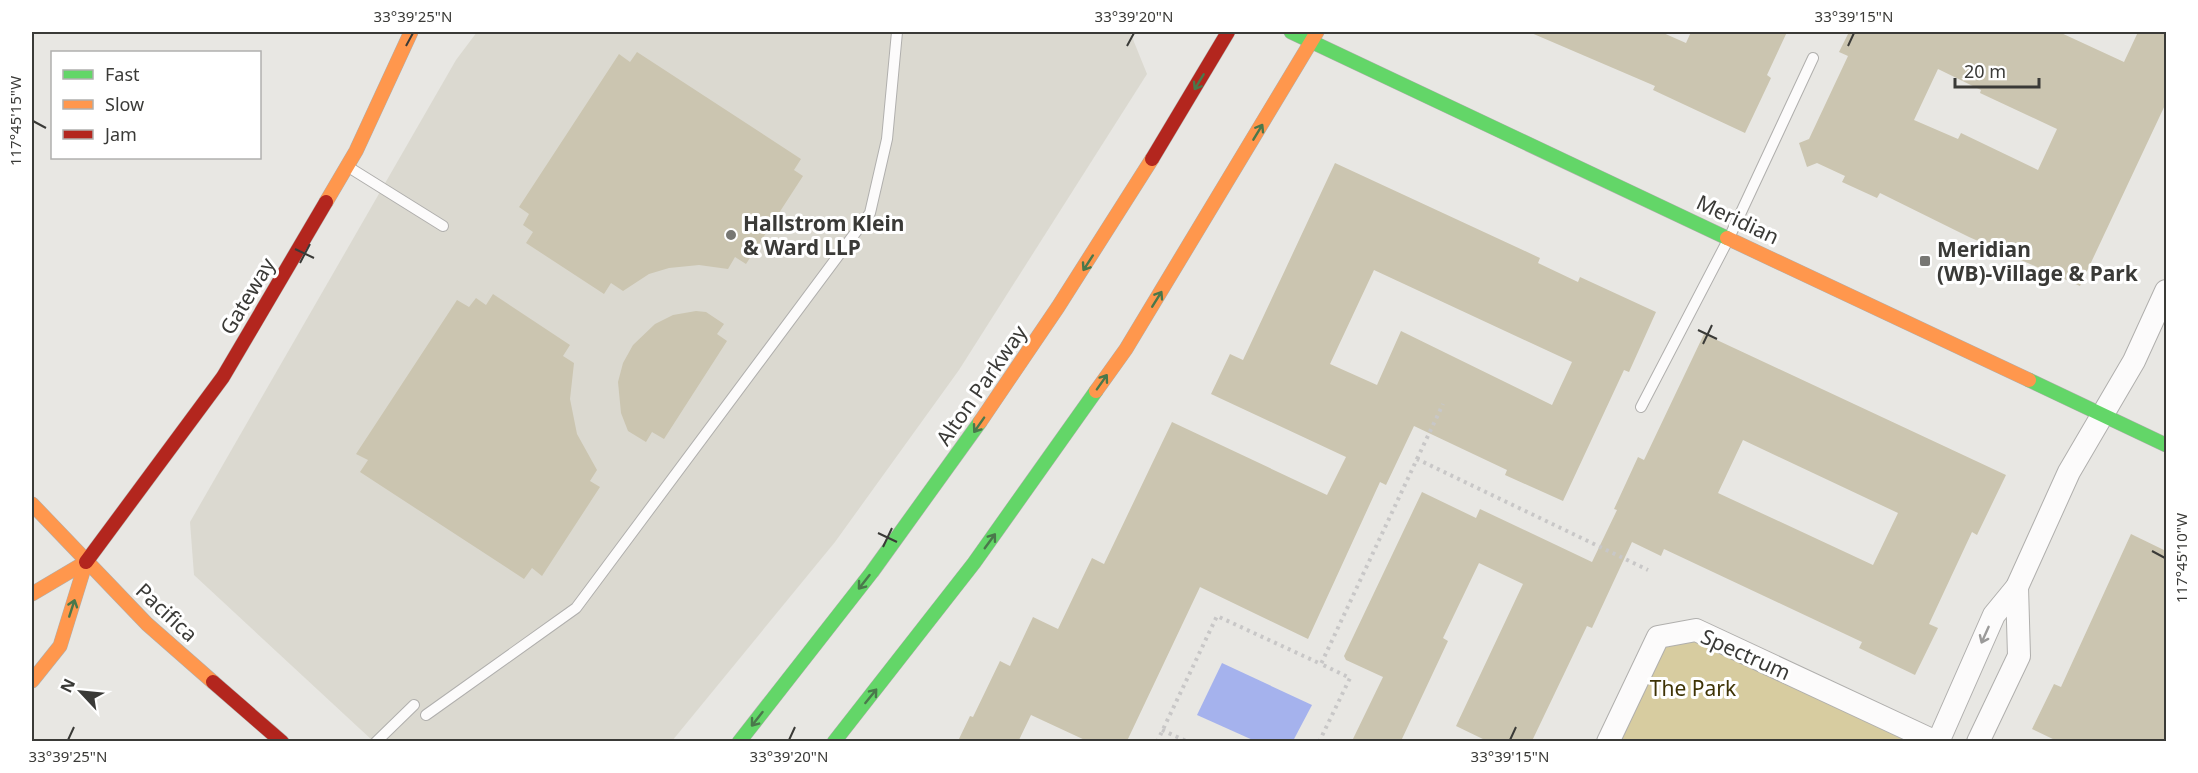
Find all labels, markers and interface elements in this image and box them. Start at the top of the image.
text: 33°39'25"N [374,6,452,26]
text: 33°39'20"N [1095,6,1173,26]
text: 33°39'15"N [1815,6,1893,26]
legend [51,51,261,159]
scale bar [1955,51,2039,89]
text: 20 m [1964,59,2006,83]
text: Fast [105,62,140,86]
one-way arrow [1193,73,1205,90]
text: 117°45'15"W [5,76,25,166]
text: Slow [105,92,144,116]
text: Jam [103,122,137,146]
one-way arrow [1253,124,1265,141]
street label: Meridian [1692,188,1784,250]
place label: Hallstrom Klein & Ward LLP [743,209,905,261]
marker: Hallstrom Klein & Ward LLP [724,228,738,242]
place label: Meridian (WB)-Village & Park [1937,235,2139,287]
street label: Gateway [213,252,281,340]
one-way arrow [1082,254,1094,271]
marker: Meridian (WB)-Village & Park [1918,254,1932,268]
one-way arrow [1151,291,1163,308]
street label: Alton Parkway [929,319,1033,451]
one-way arrow [1096,374,1108,391]
one-way arrow [973,416,985,432]
text: 117°45'10"W [2171,513,2191,603]
one-way arrow [983,534,996,550]
one-way arrow [857,573,870,589]
street label: Pacifica [130,576,204,648]
one-way arrow [67,599,78,618]
street label: Spectrum [1697,622,1795,686]
one-way arrow [1979,626,1990,644]
north arrow [51,662,111,722]
park label: The Park [1650,674,1737,702]
text: N [55,675,80,696]
one-way arrow [864,688,877,704]
one-way arrow [751,710,764,726]
text: 33°39'25"N [29,746,107,766]
text: 33°39'20"N [750,746,828,766]
text: 33°39'15"N [1471,746,1549,766]

